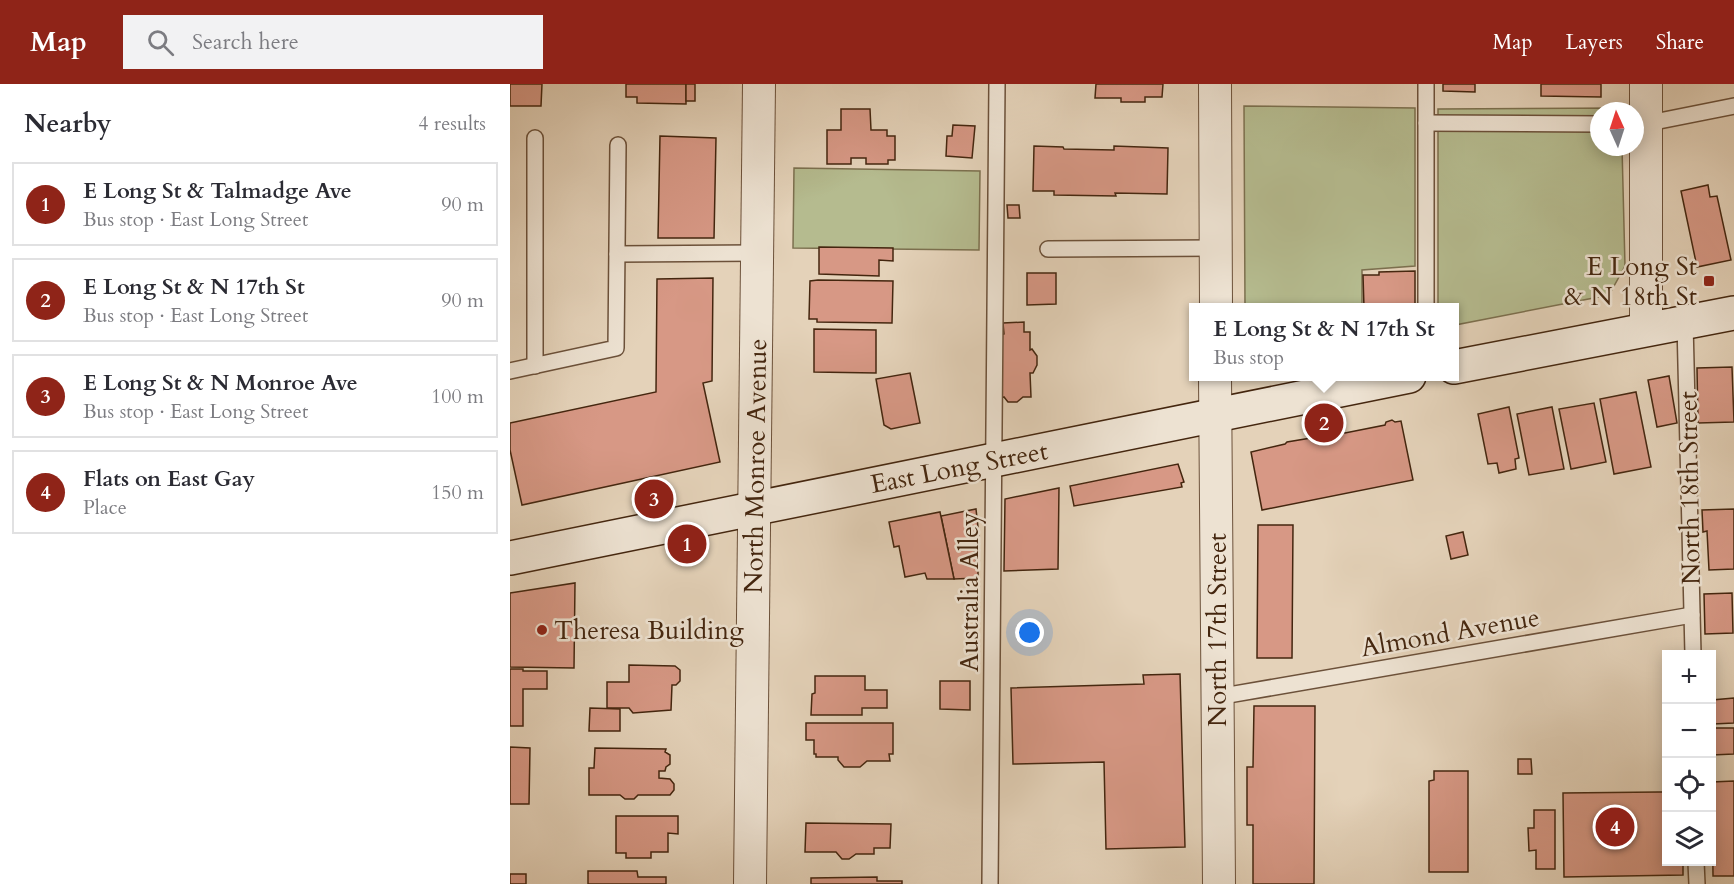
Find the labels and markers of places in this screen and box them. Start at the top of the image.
place label: E Long St & N 18th St [1564,249,1697,314]
marker: E Long St & N 18th St [1702,274,1716,288]
pin: 2 [1304,400,1344,446]
pin: 3 [634,476,674,522]
pin: 1 [668,522,706,566]
place label: Theresa Building [554,613,744,648]
marker: Theresa Building [535,623,549,637]
pin: 4 [1596,804,1634,850]

